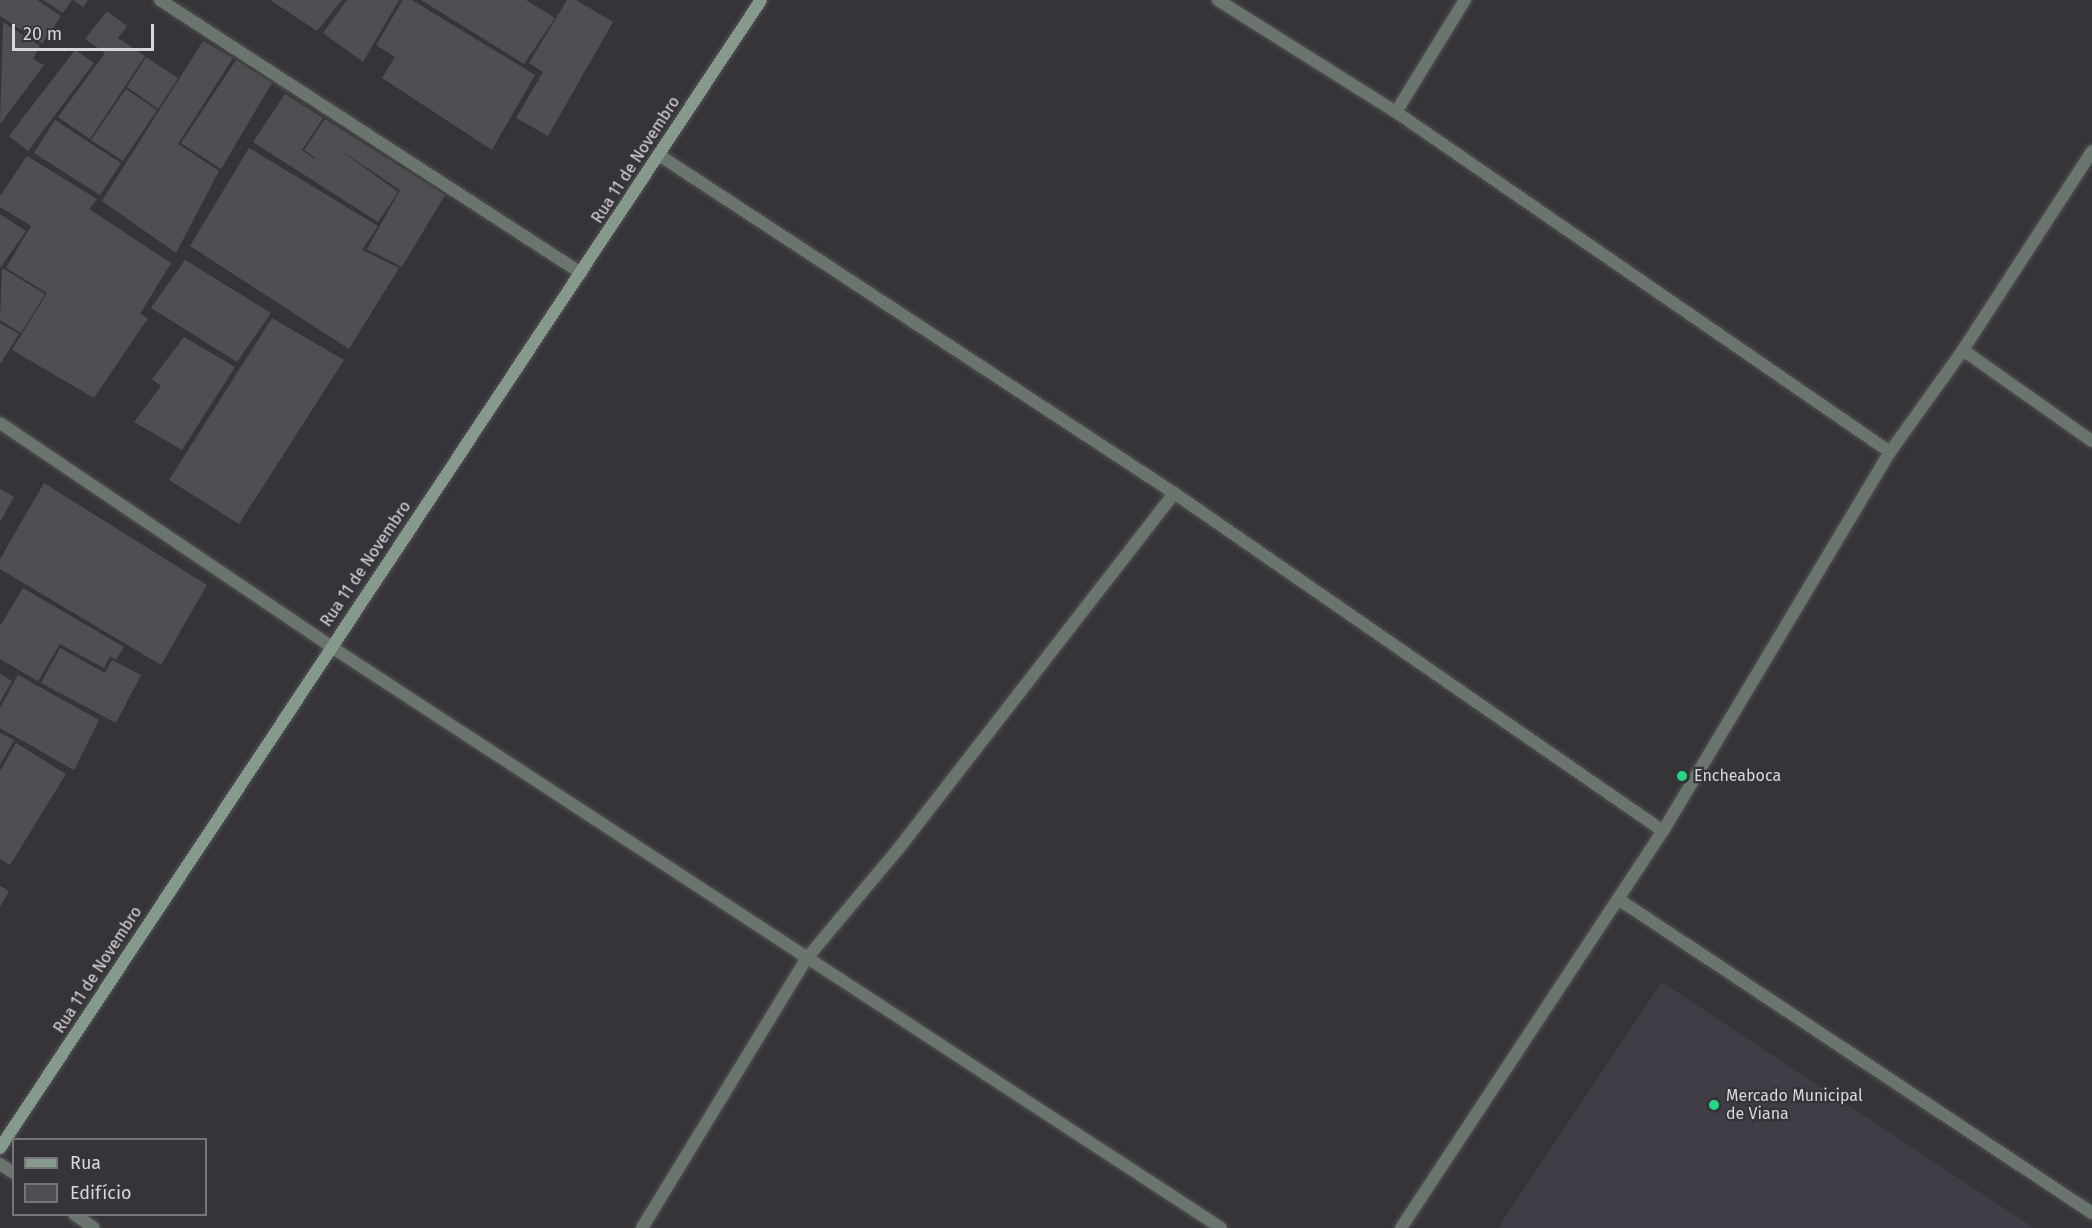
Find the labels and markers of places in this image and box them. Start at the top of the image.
place label: Encheaboca [1694,766,1781,786]
marker: Encheaboca [1675,769,1689,783]
place label: Mercado Municipal de Viana [1726,1086,1863,1124]
marker: Mercado Municipal de Viana [1707,1098,1721,1112]

